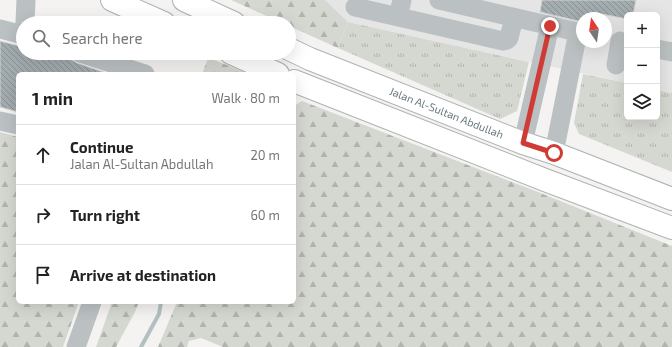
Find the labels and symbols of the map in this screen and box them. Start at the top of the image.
north arrow [576,12,612,48]
route end [541,17,559,35]
street label: Jalan Al-Sultan Abdullah [388,84,506,141]
route start [545,144,563,162]

